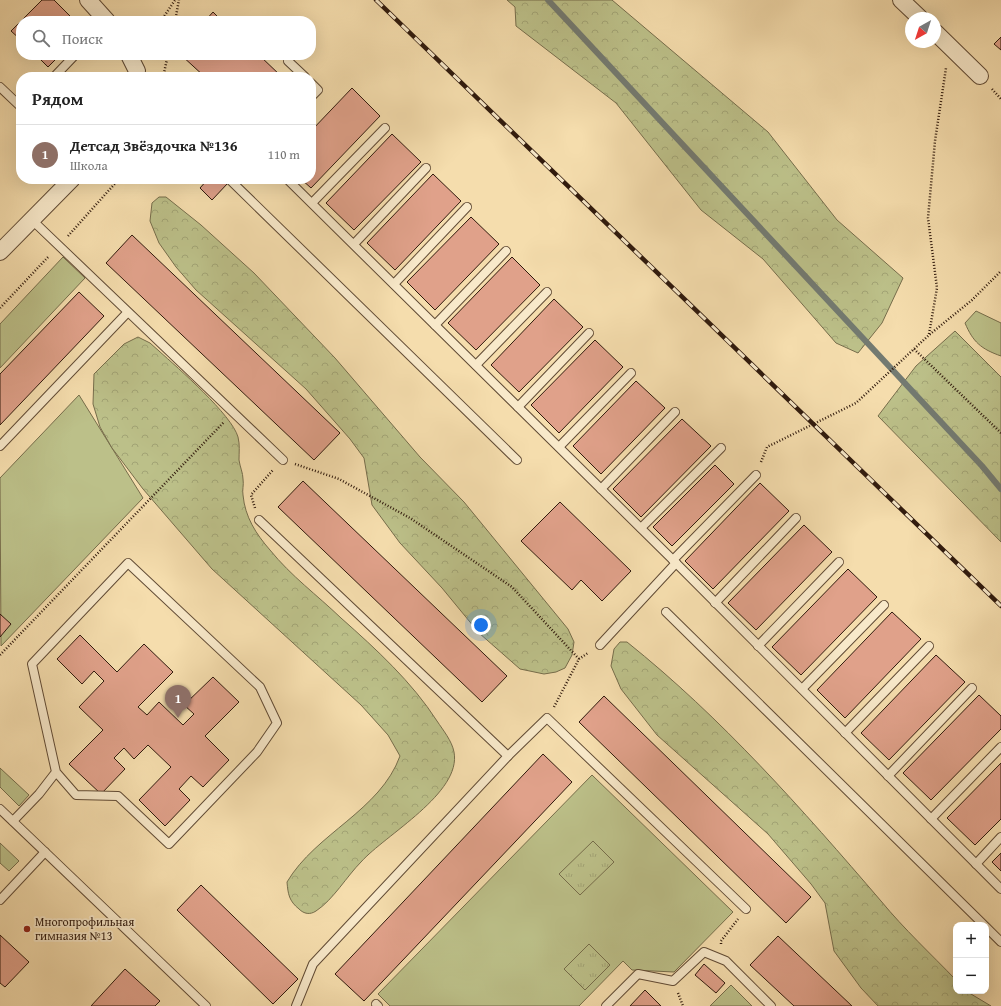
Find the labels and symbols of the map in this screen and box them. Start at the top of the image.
north arrow [905,12,941,48]
your location [471,615,491,635]
pin: 1 [165,685,191,718]
place label: Многопрофильная гимназия №13 [35,913,134,944]
marker: Многопрофильная гимназия №13 [22,924,32,934]

